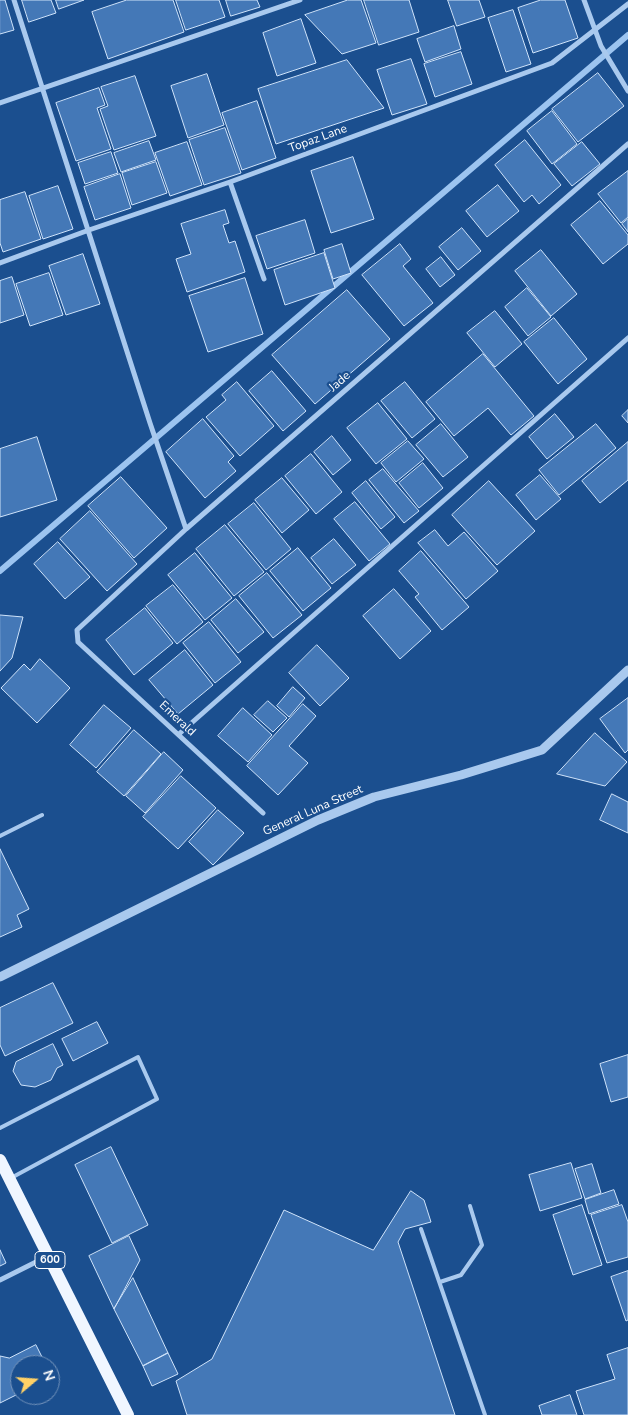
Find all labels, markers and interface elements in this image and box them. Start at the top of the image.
street label: Topaz Lane [287,122,349,156]
street label: Jade [326,369,354,395]
street label: Emerald [156,698,198,740]
street label: General Luna Street [261,783,365,839]
road number: 600 [35,1252,65,1268]
north arrow [10,1355,60,1405]
text: N [38,1368,59,1383]

